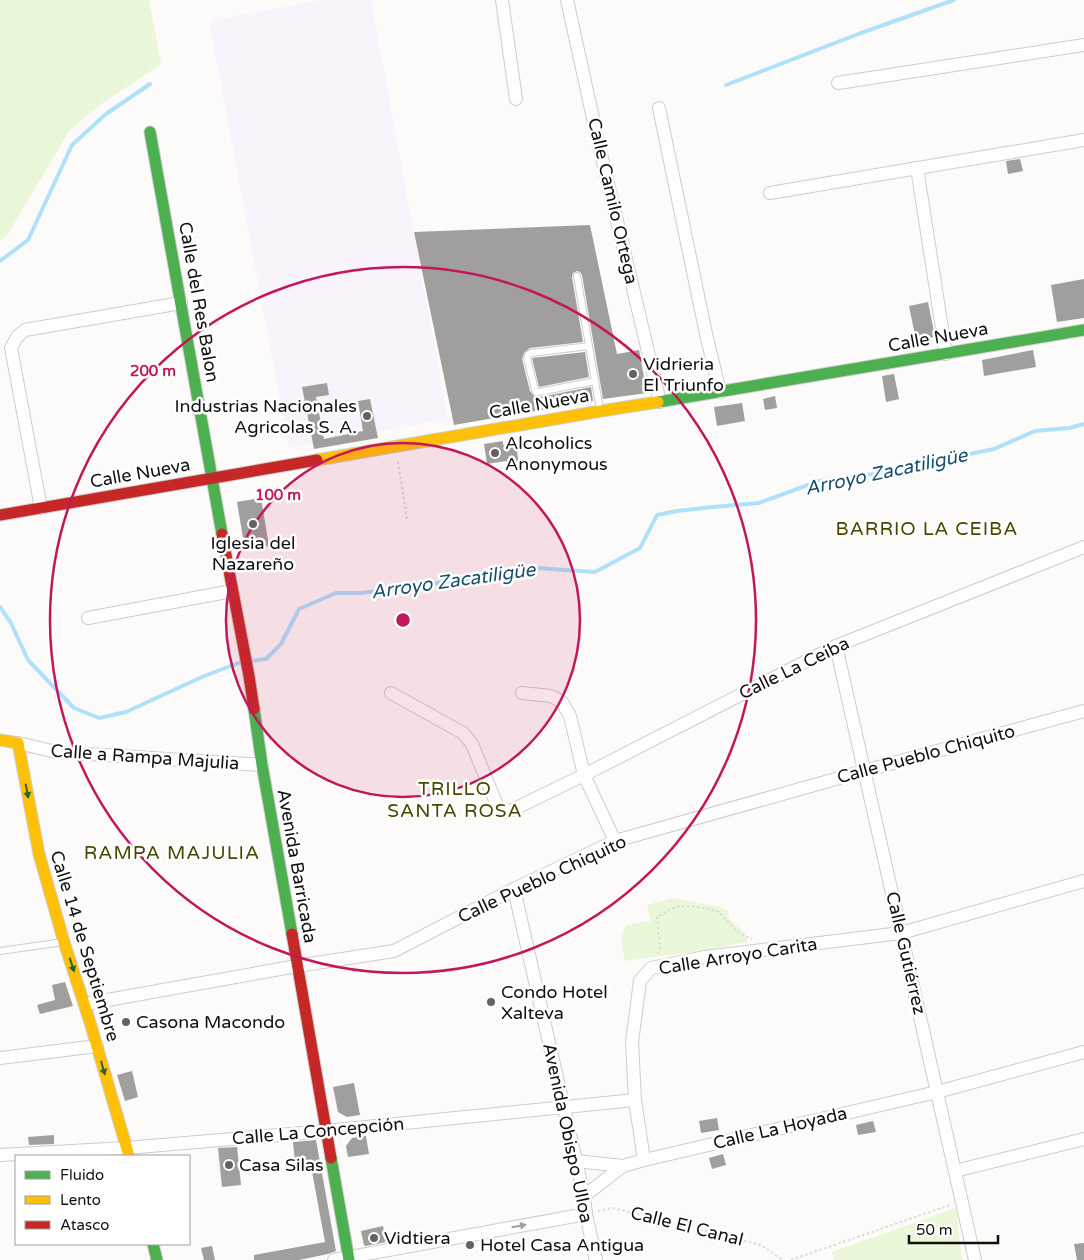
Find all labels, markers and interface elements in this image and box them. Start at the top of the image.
street label: Calle Camilo Ortega [583,116,643,286]
street label: Calle del Res Balon [174,220,224,384]
street label: Calle Nueva [886,317,990,357]
place label: Vidrieria El Triunfo [643,353,724,396]
text: 200 m [130,362,176,380]
marker: Vidrieria El Triunfo [627,368,639,380]
street label: Calle Nueva [487,384,591,424]
place label: Industrias Nacionales Agricolas S. A. [175,395,357,438]
marker: Industrias Nacionales Agricolas S. A. [361,410,373,422]
place label: Alcoholics Anonymous [505,432,608,475]
water label: Arroyo Zacatiligüe [803,444,971,500]
marker: Alcoholics Anonymous [489,447,501,459]
street label: Calle Nueva [88,453,192,493]
text: 100 m [255,486,301,504]
marker: Iglesia del Nazareño [247,518,259,530]
district label: BARRIO LA CEIBA [836,518,1018,540]
place label: Iglesia del Nazareño [211,532,295,575]
water label: Arroyo Zacatiligüe [370,558,538,603]
centre of rings [394,611,412,629]
street label: Calle La Ceiba [735,632,853,704]
street label: Calle Pueblo Chiquito [835,720,1018,788]
street label: Calle a Rampa Majulia [50,739,240,775]
district label: TRILLO SANTA ROSA [387,778,523,822]
one-way arrow [23,783,31,799]
street label: Avenida Barricada [273,787,321,945]
street label: Calle Pueblo Chiquito [454,830,630,928]
district label: RAMPA MAJULIA [84,842,260,864]
street label: Calle 14 de Septiembre [45,848,125,1044]
street label: Calle Gutiérrez [881,889,931,1017]
street label: Calle Arroyo Carita [657,933,819,979]
one-way arrow [68,958,76,973]
place label: Condo Hotel Xalteva [501,981,608,1024]
marker: Condo Hotel Xalteva [485,996,497,1008]
place label: Casona Macondo [136,1011,285,1033]
marker: Casona Macondo [120,1016,132,1028]
street label: Avenida Obispo Ulloa [538,1041,598,1225]
one-way arrow [100,1060,108,1075]
street label: Calle La Hoyada [711,1102,849,1154]
street label: Calle La Concepción [231,1113,405,1149]
place label: Casa Silas [239,1154,324,1176]
legend [15,1155,190,1245]
marker: Casa Silas [223,1159,235,1171]
text: Fluido [60,1166,104,1184]
text: Lento [60,1191,101,1209]
street label: Calle El Canal [628,1201,746,1251]
scale bar [909,1212,998,1244]
text: Atasco [60,1216,109,1234]
one-way arrow [512,1221,528,1229]
text: 50 m [916,1221,953,1239]
place label: Vidtiera [384,1227,451,1249]
marker: Vidtiera [368,1232,380,1244]
place label: Hotel Casa Antigua [480,1234,644,1256]
marker: Hotel Casa Antigua [464,1239,476,1251]

